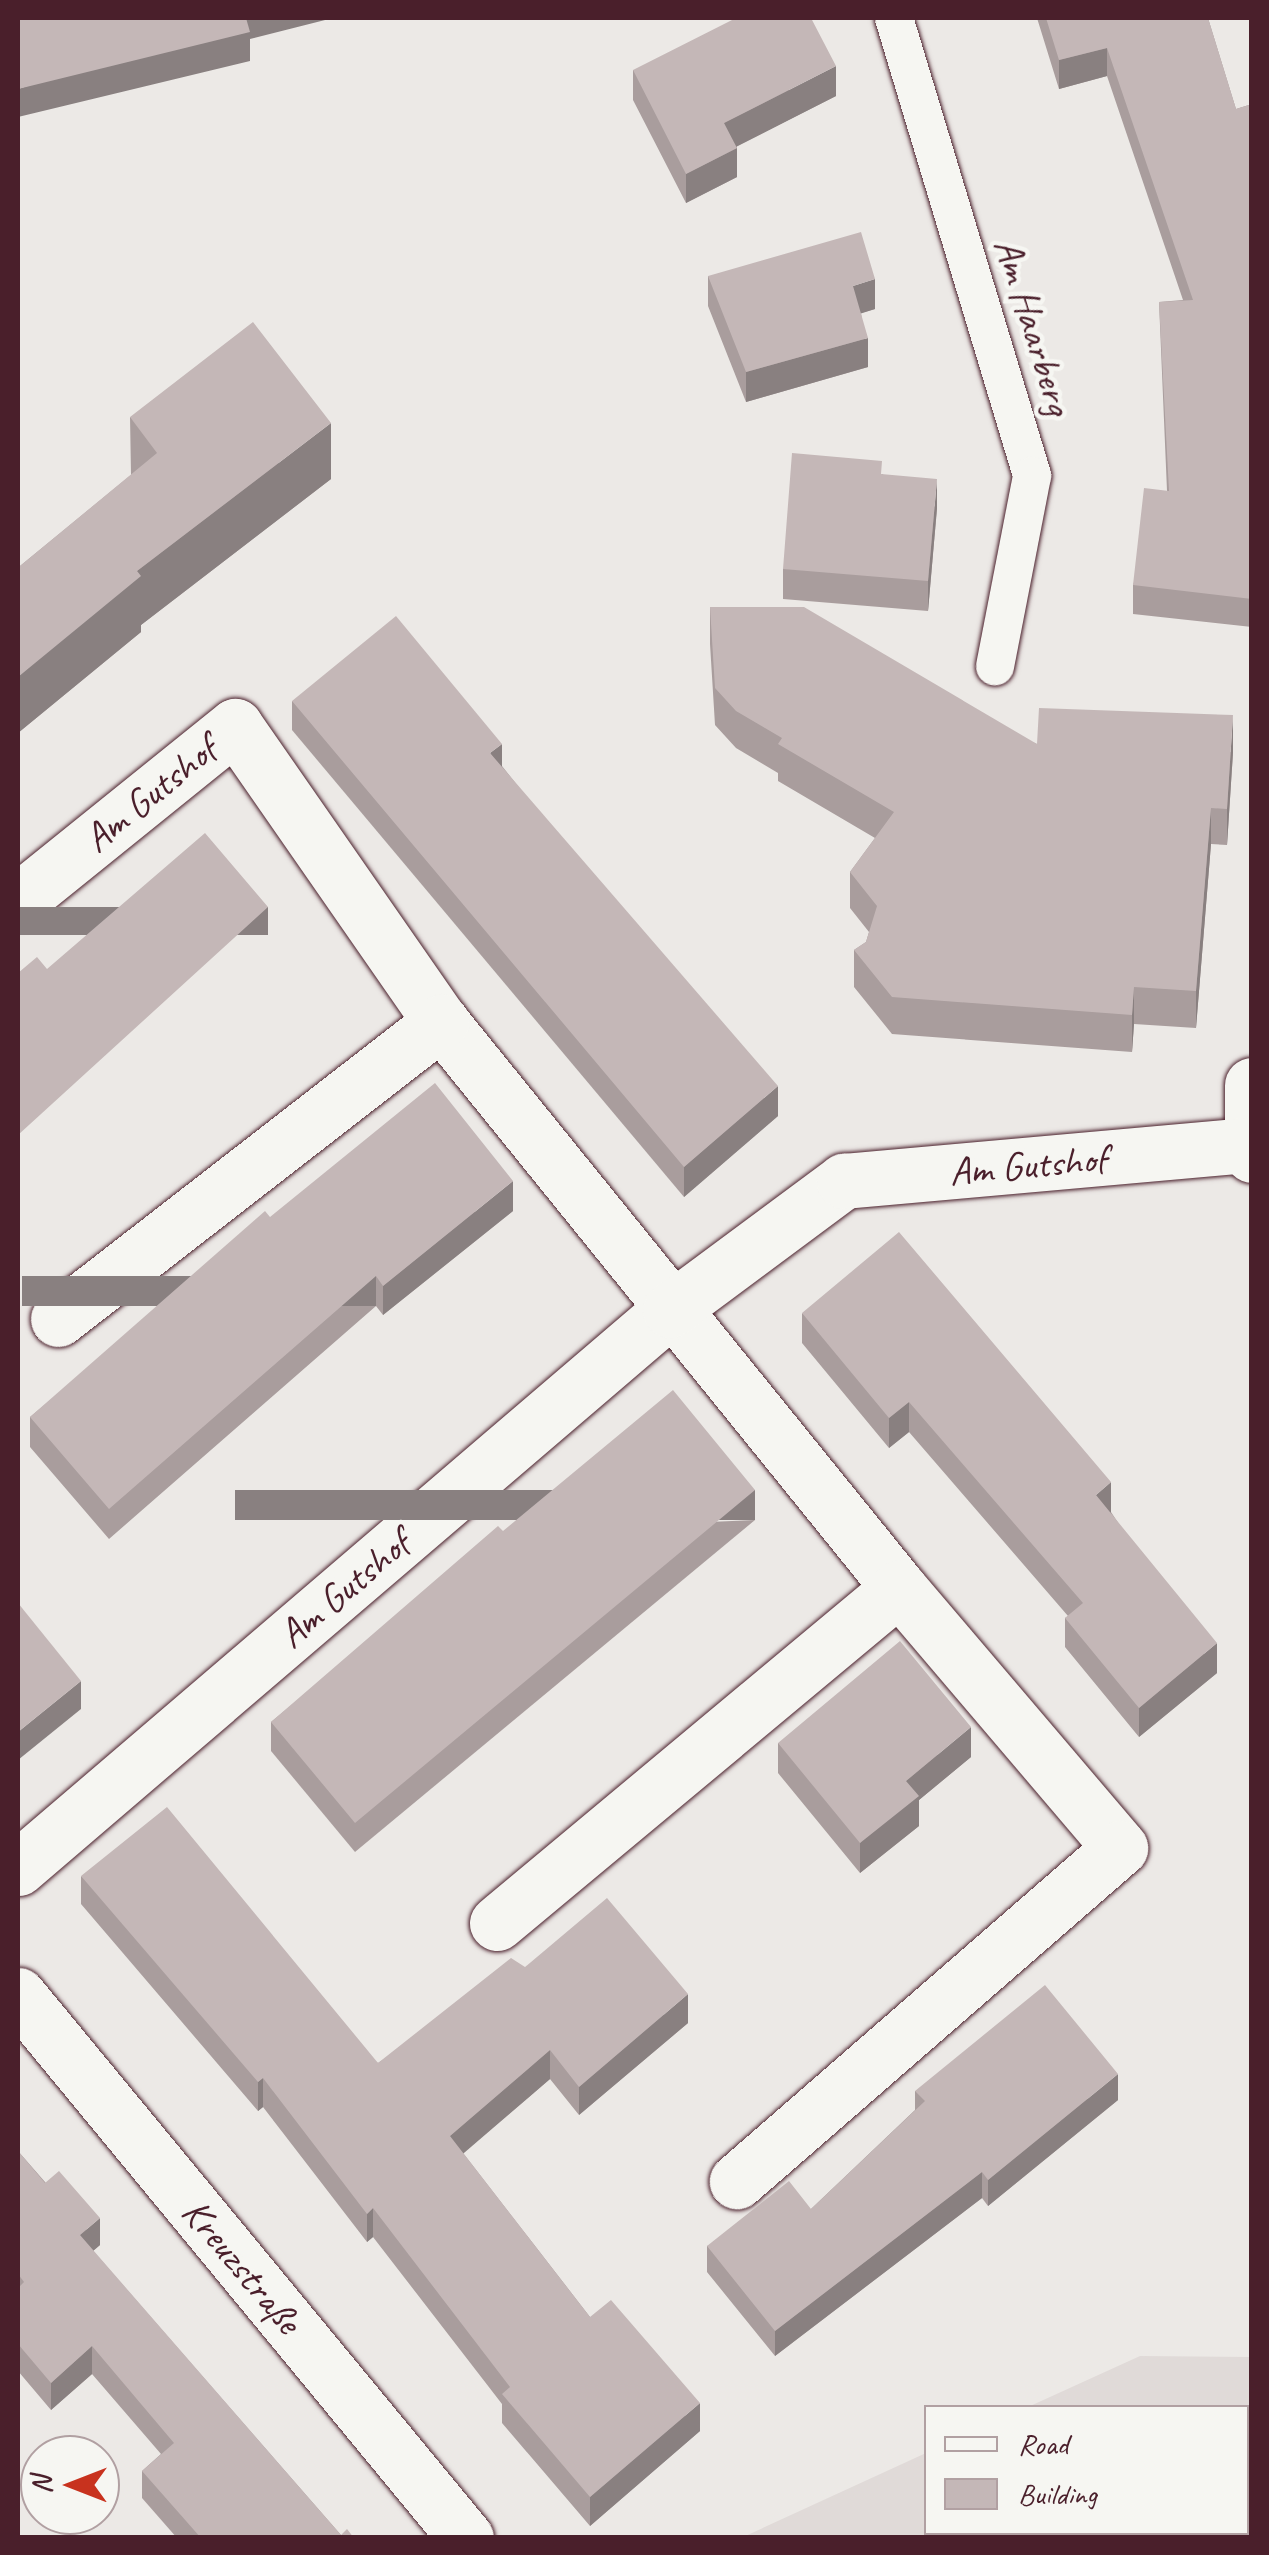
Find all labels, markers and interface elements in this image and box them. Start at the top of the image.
street label: Am Haarberg [985,232,1083,420]
street label: Am Gutshof [74,726,226,862]
street label: Am Gutshof [948,1134,1108,1196]
street label: Am Gutshof [268,1520,420,1658]
street label: Kreuzstraße [172,2189,312,2343]
legend [924,2405,1249,2535]
text: Road [1018,2425,1068,2463]
north arrow [20,2435,120,2535]
text: Building [1018,2475,1097,2513]
text: N [24,2476,59,2494]

